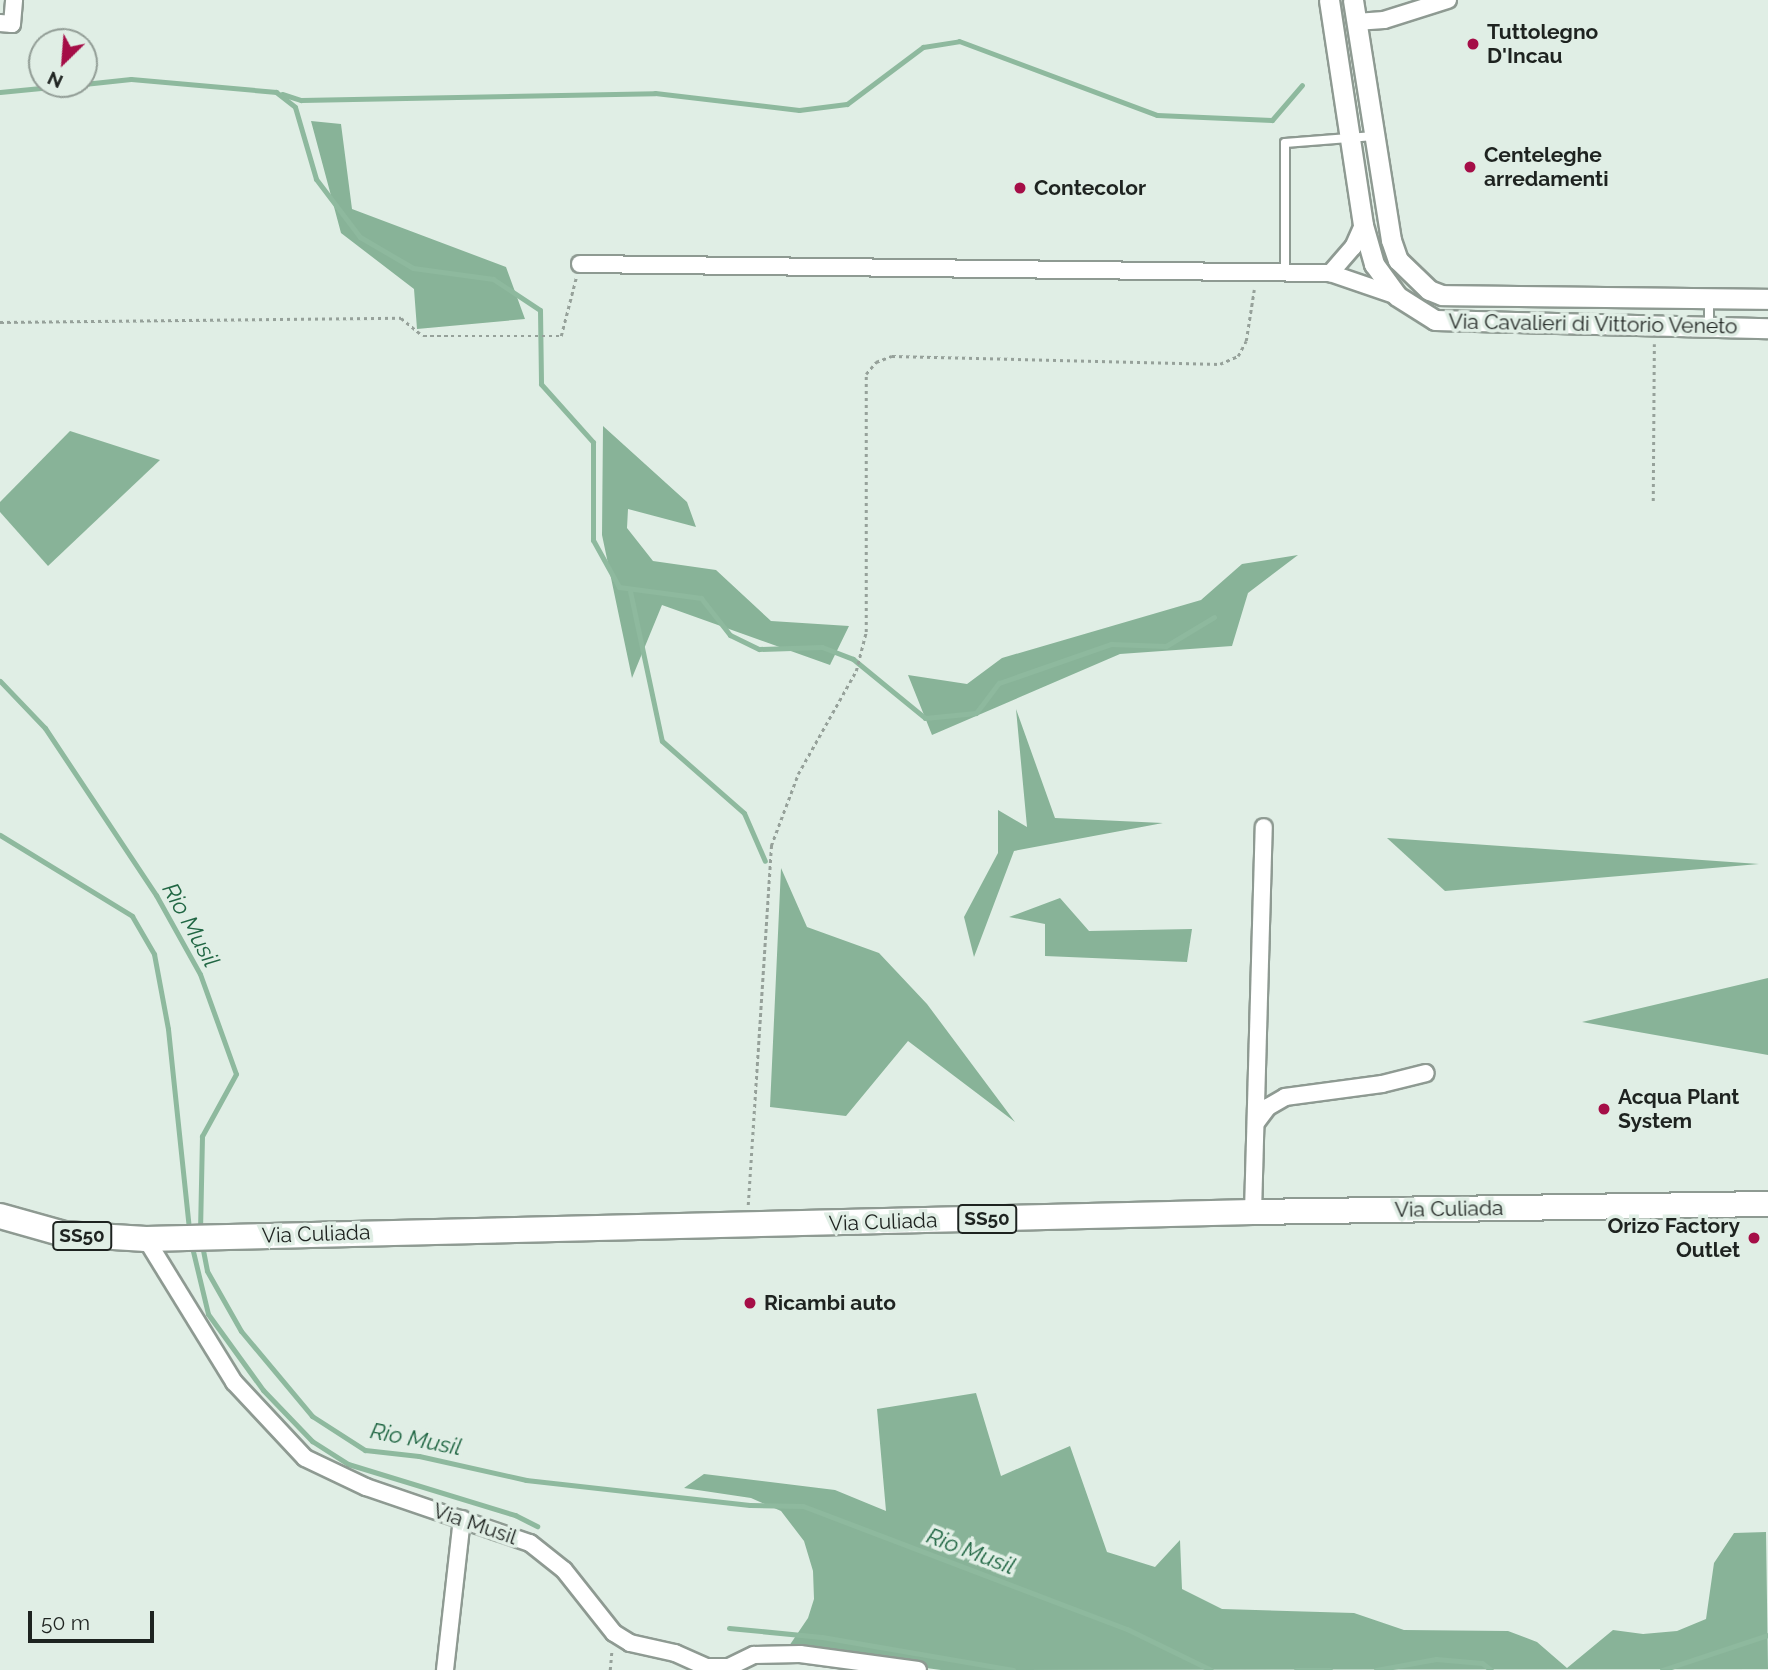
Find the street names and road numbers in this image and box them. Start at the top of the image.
street label: Via Cavalieri di Vittorio Veneto [1448,309,1738,339]
street label: Via Culiada [1394,1195,1504,1223]
road number: SS50 [957,1204,1017,1234]
street label: Via Culiada [828,1208,938,1236]
road number: SS50 [52,1220,112,1252]
street label: Via Culiada [261,1220,371,1248]
street label: Via Musil [430,1498,520,1550]

